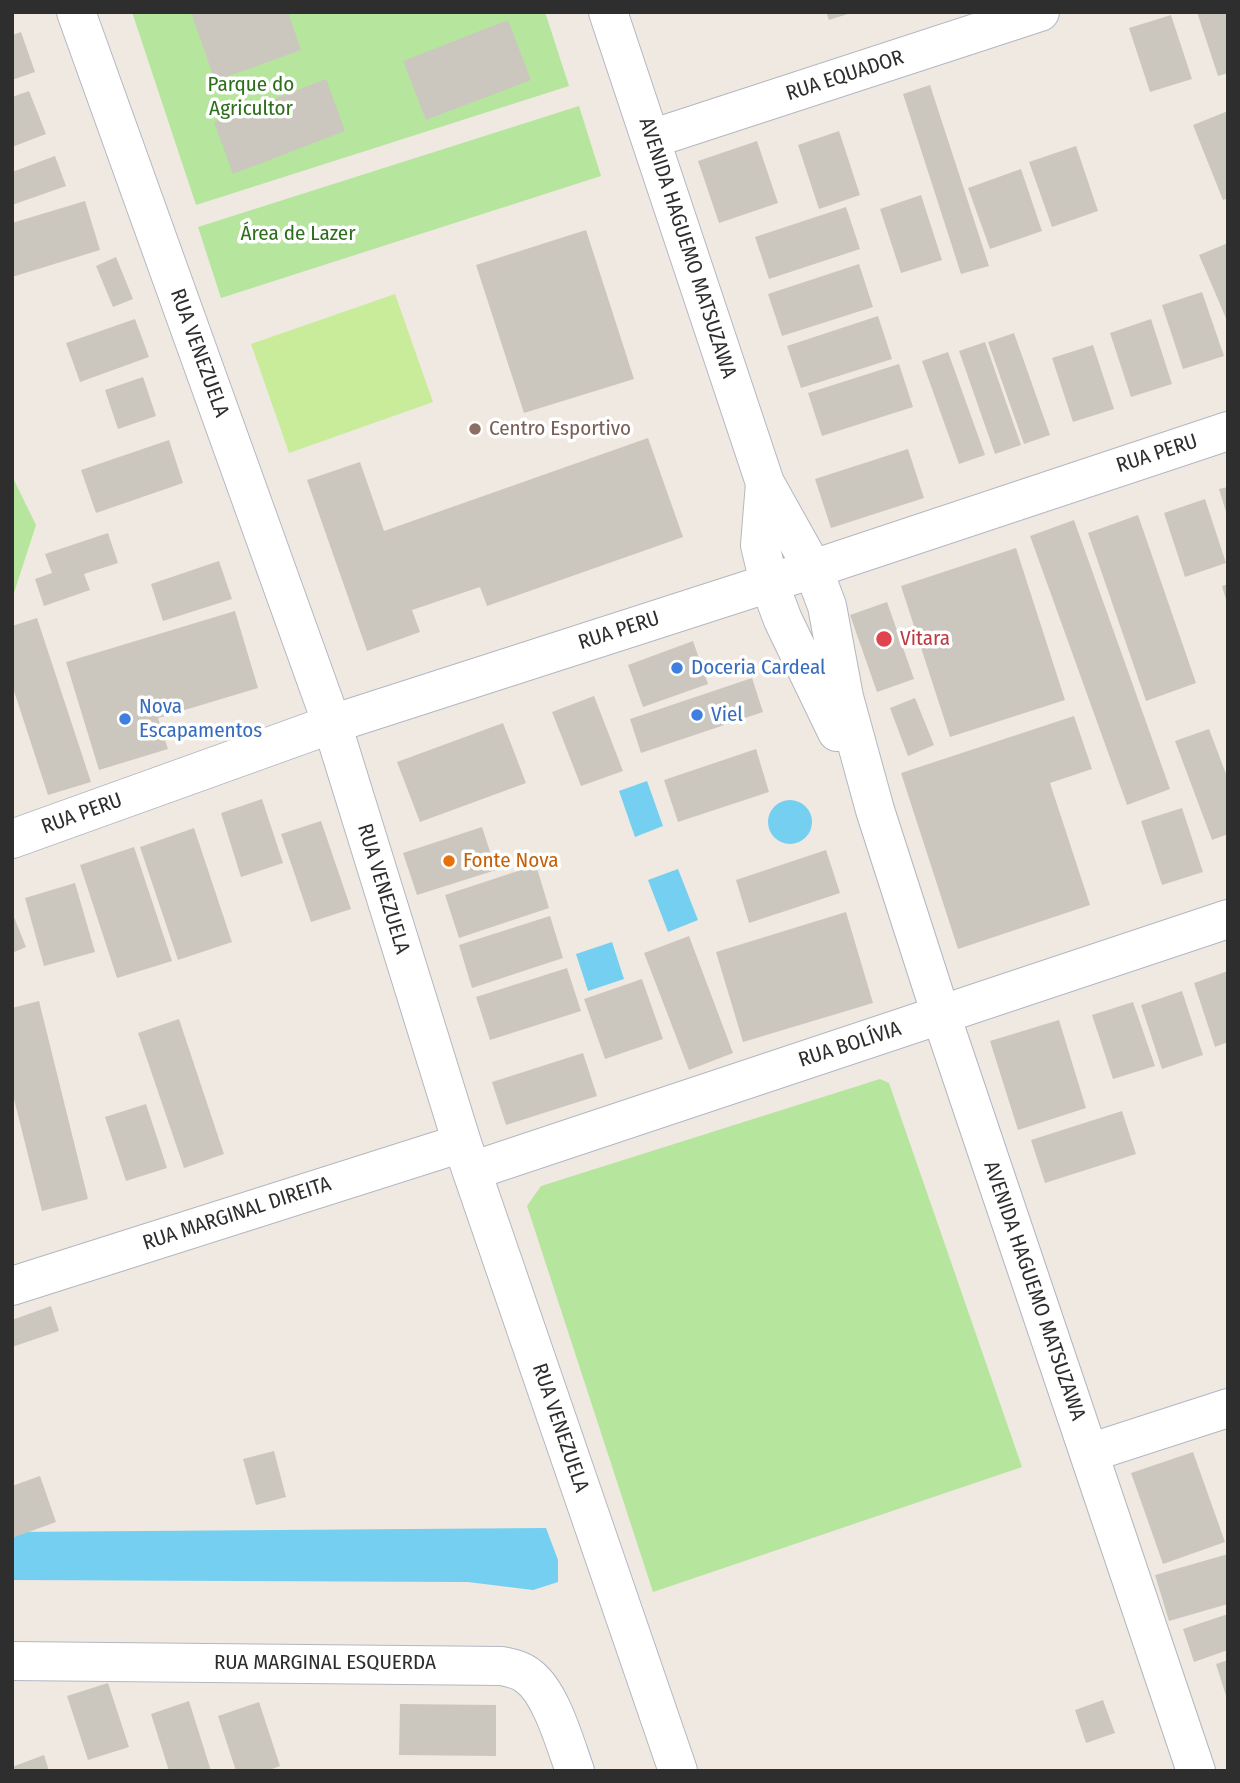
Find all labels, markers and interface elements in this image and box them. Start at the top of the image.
street label: RUA EQUADOR [783,45,907,107]
park label: Parque do Agricultor [208,72,294,122]
street label: AVENIDA HAGUEMO MATSUZAWA [633,114,741,382]
park label: Área de Lazer [240,221,356,247]
street label: RUA VENEZUELA [164,285,234,421]
place label: Centro Esportivo [489,416,631,442]
marker: Centro Esportivo [467,421,483,437]
street label: RUA PERU [1113,429,1201,479]
street label: RUA PERU [575,606,663,656]
place label: Vitara [900,626,950,652]
marker: Vitara [874,629,894,649]
place label: Doceria Cardeal [691,655,826,681]
marker: Doceria Cardeal [669,660,685,676]
place label: Nova Escapamentos [139,694,262,744]
place label: Viel [711,702,743,728]
marker: Viel [689,707,705,723]
marker: Nova Escapamentos [117,711,133,727]
street label: RUA PERU [38,788,126,840]
street label: RUA VENEZUELA [351,821,415,957]
place label: Fonte Nova [463,848,558,874]
marker: Fonte Nova [441,853,457,869]
street label: RUA BOLÍVIA [796,1017,904,1073]
street label: AVENIDA HAGUEMO MATSUZAWA [978,1158,1090,1424]
street label: RUA MARGINAL DIREITA [140,1172,334,1256]
street label: RUA VENEZUELA [526,1360,594,1496]
street label: RUA MARGINAL ESQUERDA [214,1650,436,1676]

